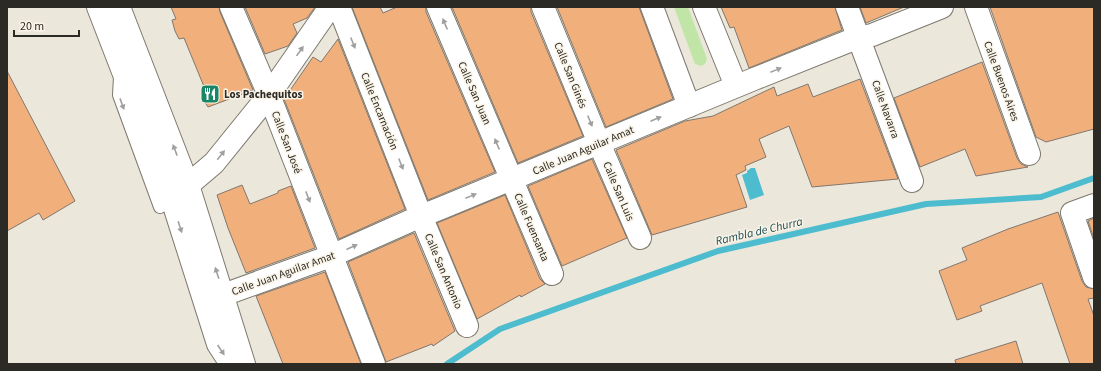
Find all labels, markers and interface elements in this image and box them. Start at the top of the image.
scale bar [14,12,79,38]
text: 20 m [20,18,44,35]
one-way arrow [442,19,448,30]
one-way arrow [350,38,356,50]
street label: Calle Buenos Aires [980,39,1023,124]
street label: Calle San Ginés [550,40,591,111]
one-way arrow [296,46,304,56]
street label: Calle San Juan [454,59,495,127]
one-way arrow [771,66,783,72]
street label: Calle Encarnación [357,70,402,152]
street label: Calle Navarra [868,78,903,140]
restaurant icon: Los Pachequitos [199,83,221,105]
place label: Los Pachequitos [224,87,302,102]
one-way arrow [119,99,125,111]
street label: Calle San José [268,109,306,176]
one-way arrow [587,115,593,127]
one-way arrow [650,116,662,122]
street label: Calle Juan Aguilar Amat [530,122,636,179]
one-way arrow [493,137,499,149]
one-way arrow [171,144,177,156]
one-way arrow [217,149,226,160]
one-way arrow [398,159,404,171]
street label: Calle San Luis [599,159,638,224]
one-way arrow [306,191,312,203]
street label: Calle Fuensanta [510,191,553,264]
one-way arrow [466,193,478,199]
water label: Rambla de Churra [714,213,805,250]
one-way arrow [178,221,184,233]
street label: Calle San Antonio [421,231,466,311]
one-way arrow [346,244,357,250]
street label: Calle Juan Aguilar Amat [229,248,337,299]
one-way arrow [213,267,219,279]
one-way arrow [218,344,225,356]

